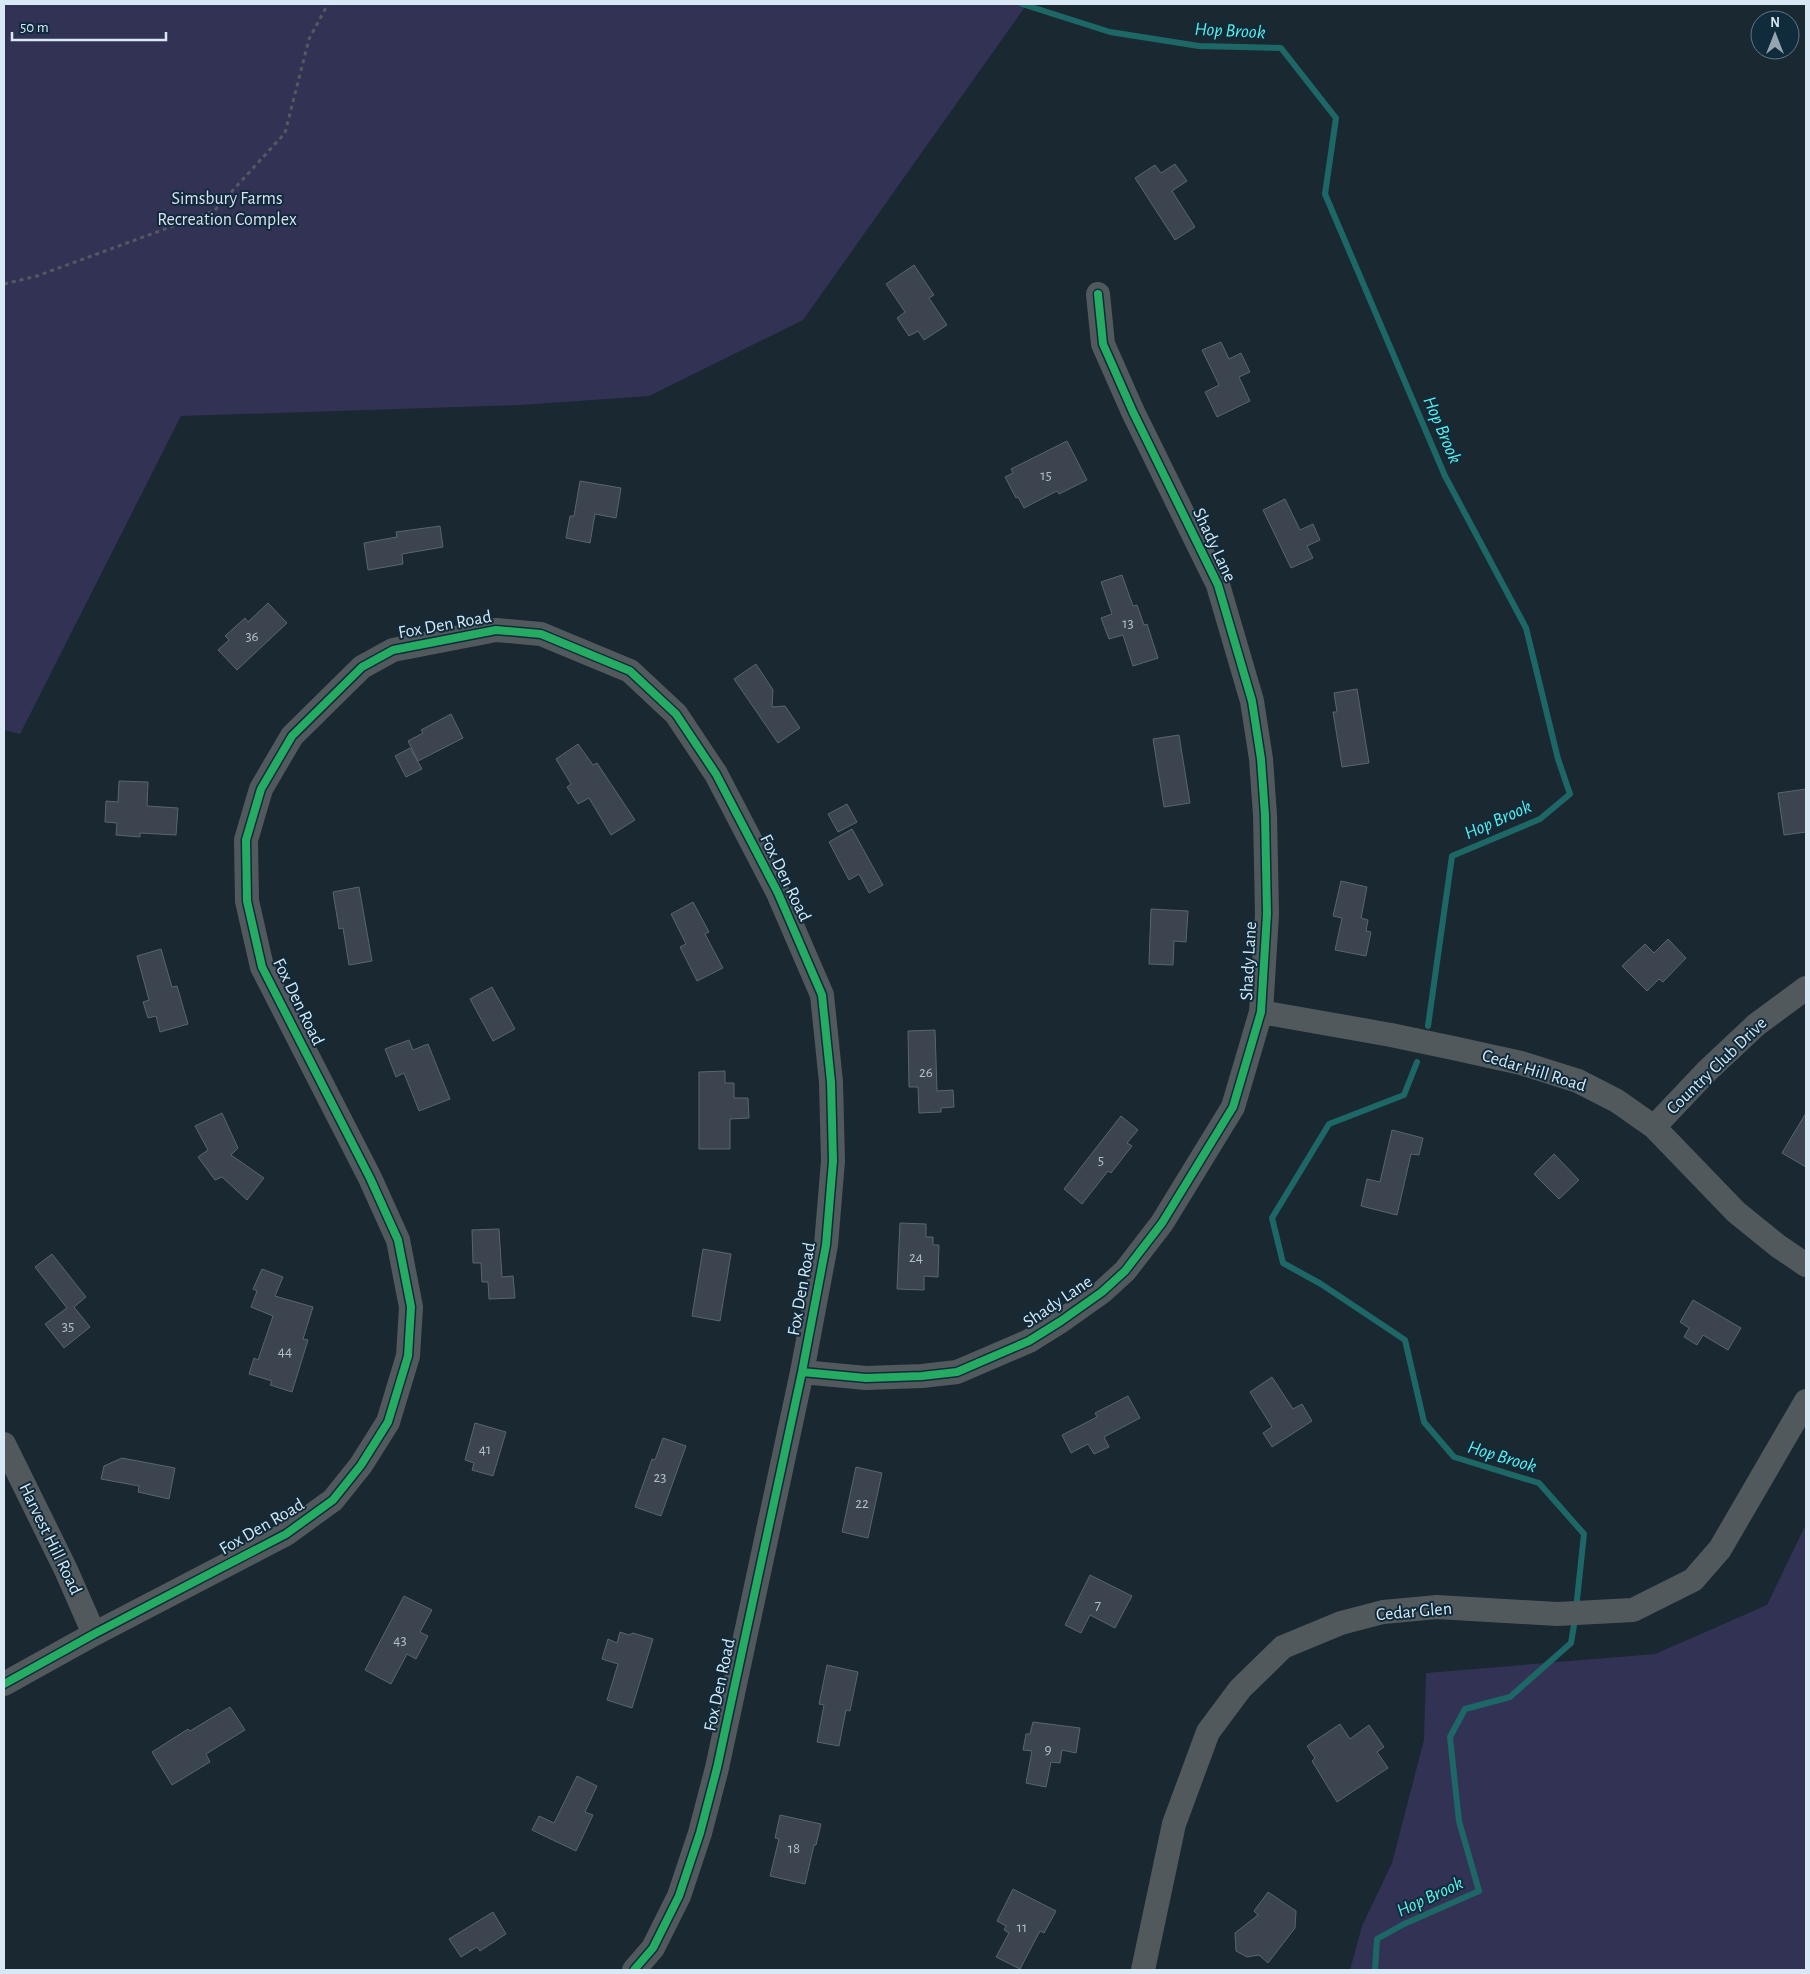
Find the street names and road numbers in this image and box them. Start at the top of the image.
street label: Shady Lane [1189,505,1239,585]
street label: Fox Den Road [397,608,493,642]
street label: Fox Den Road [756,832,814,924]
street label: Shady Lane [1238,921,1260,1001]
street label: Fox Den Road [269,956,327,1048]
street label: Country Club Drive [1664,1014,1770,1118]
street label: Cedar Hill Road [1480,1047,1588,1095]
street label: Fox Den Road [785,1241,819,1337]
street label: Shady Lane [1020,1272,1096,1332]
street label: Harvest Hill Road [15,1480,85,1598]
street label: Fox Den Road [217,1496,307,1558]
street label: Cedar Glen [1375,1600,1453,1624]
street label: Fox Den Road [701,1637,739,1733]

